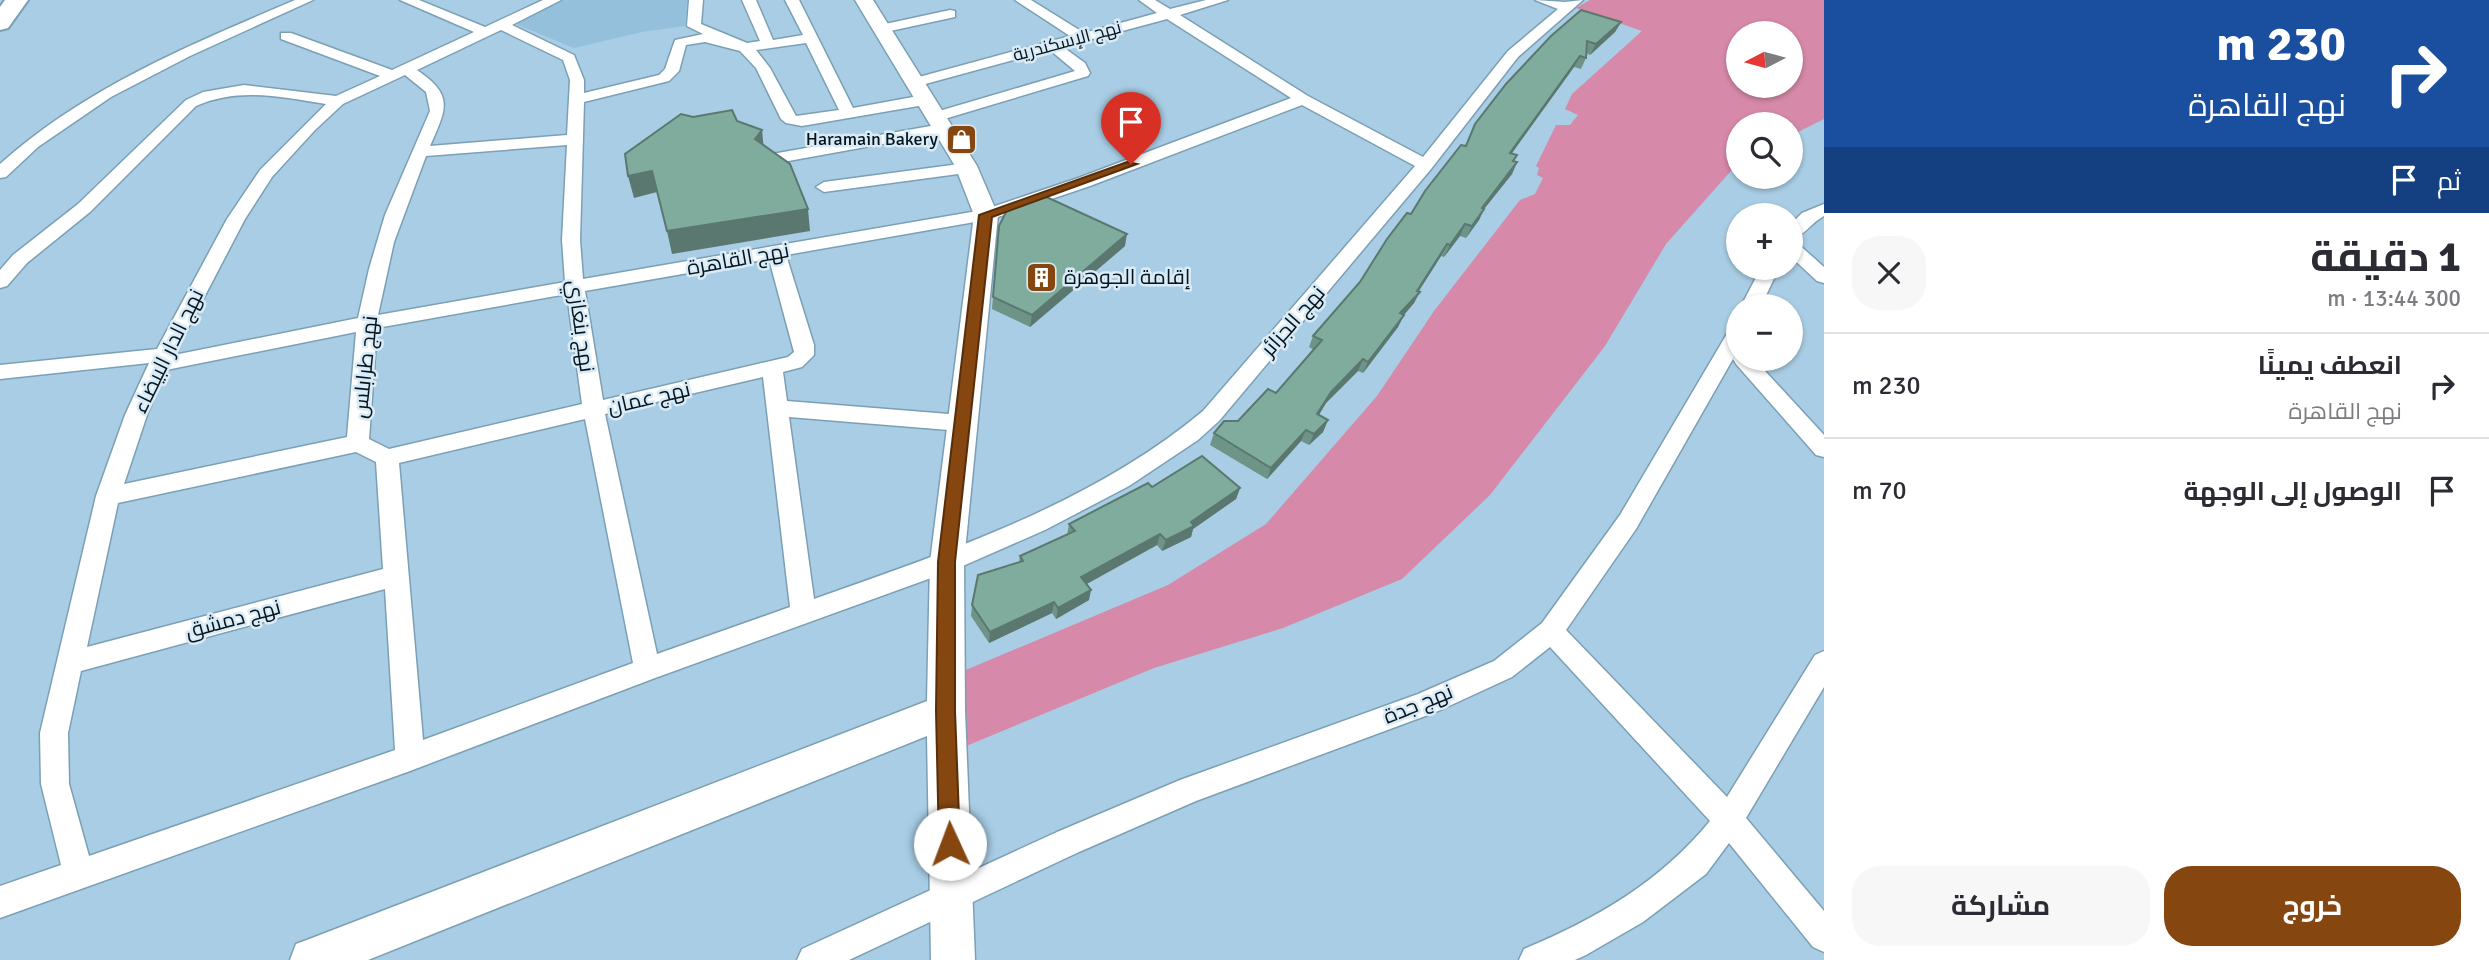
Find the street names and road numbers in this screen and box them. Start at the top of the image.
street label: نهج الإسكندرية [1010,16,1124,67]
street label: نهج القاهرة [685,237,791,282]
street label: نهج بنغازي [559,278,600,374]
street label: نهج الجزائر [1255,280,1332,363]
street label: نهج الدار البيضاء [127,285,210,418]
street label: نهج طرابلس [347,314,384,420]
street label: نهج عمان [605,376,693,421]
street label: نهج دمشق [182,594,284,645]
street label: نهج جدة [1380,678,1457,731]

